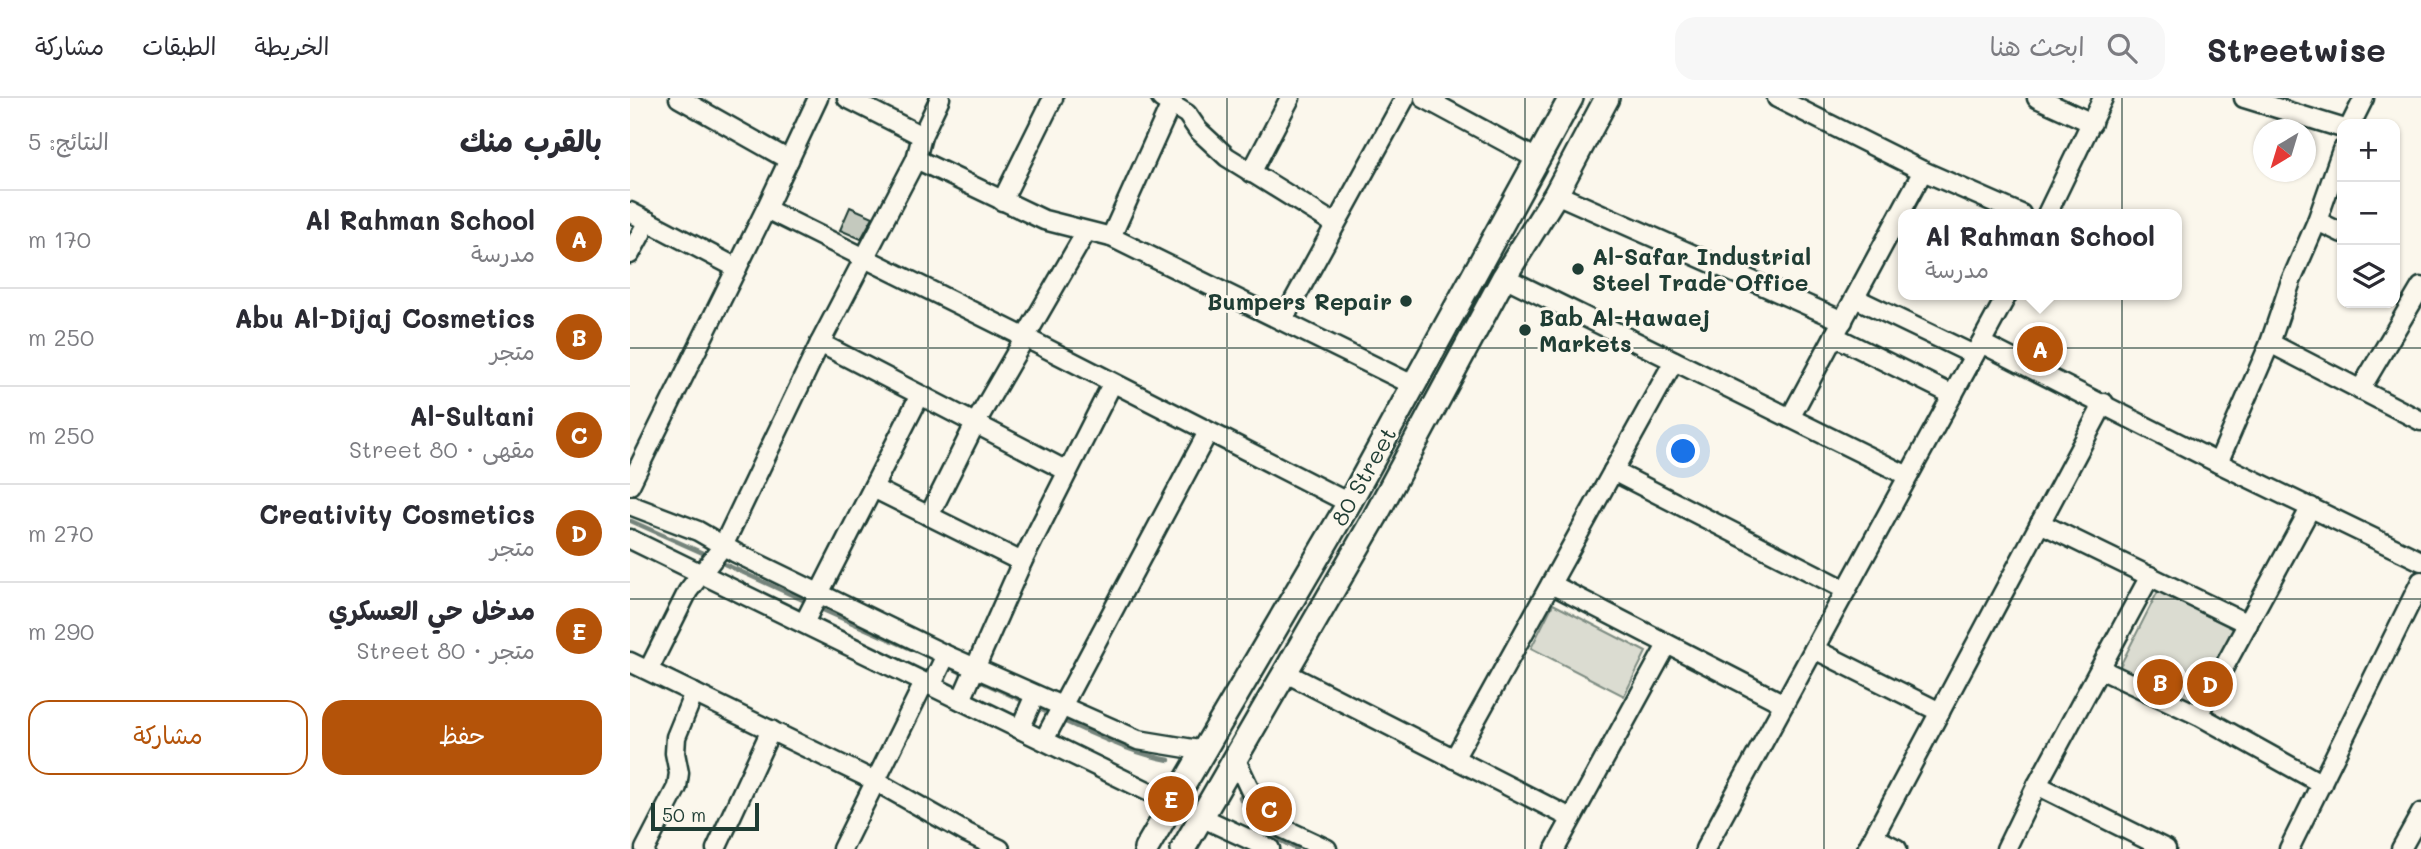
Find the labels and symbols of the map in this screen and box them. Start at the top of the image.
north arrow [2253,119,2316,182]
place label: Al-Safar Industrial Steel Trade Office [1592,241,1811,297]
marker: Al-Safar Industrial Steel Trade Office [1570,261,1586,277]
place label: Bumpers Repair [1207,286,1392,316]
marker: Bumpers Repair [1398,293,1414,309]
place label: Bab Al-Hawaej Markets [1539,302,1710,358]
marker: Bab Al-Hawaej Markets [1517,322,1533,338]
pin: A [2017,323,2063,375]
street label: 80 Street [1324,421,1402,531]
your location [1666,434,1700,468]
pin: B [2137,656,2183,708]
pin: D [2187,658,2233,710]
pin: E [1148,773,1194,825]
pin: C [1246,783,1292,835]
scale bar [651,800,760,832]

